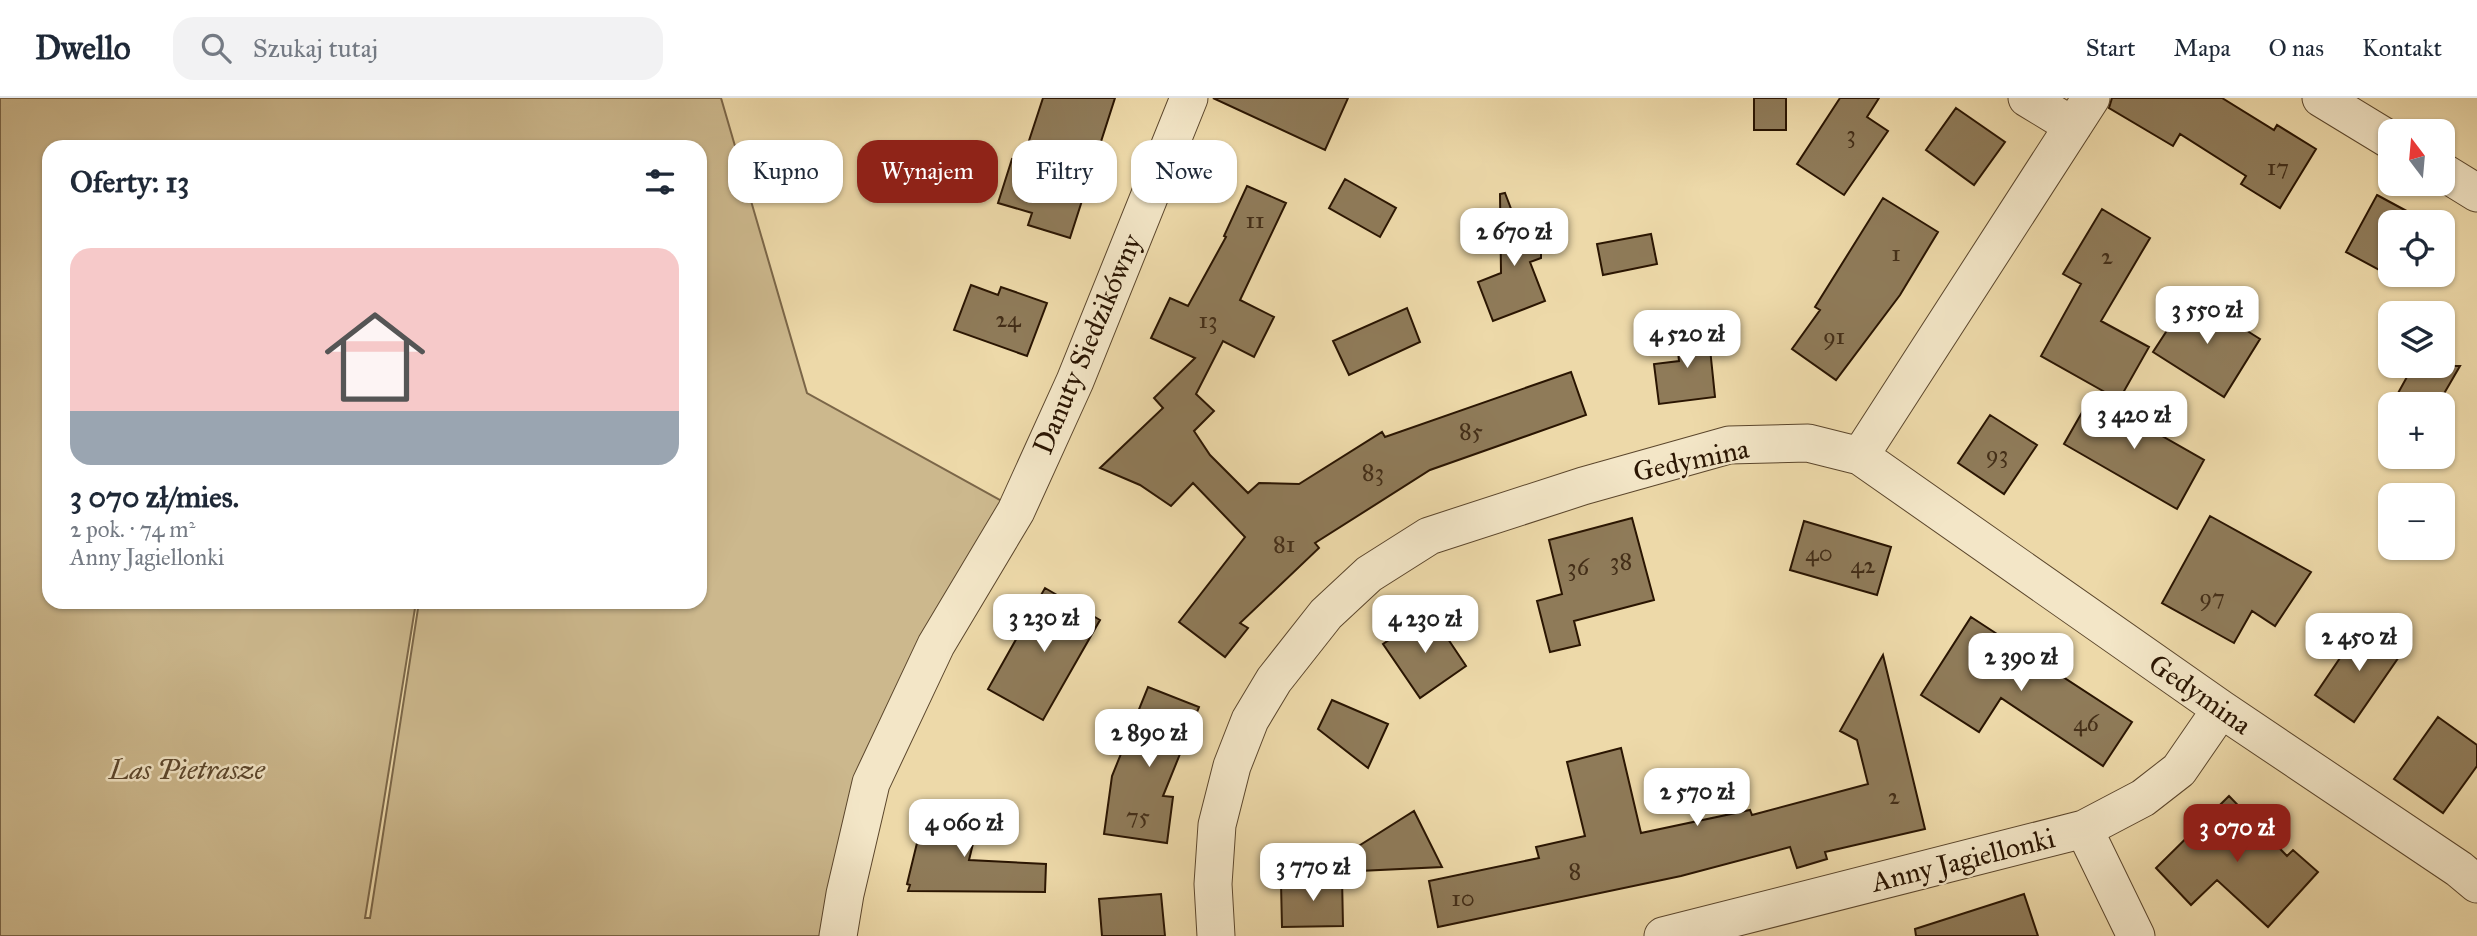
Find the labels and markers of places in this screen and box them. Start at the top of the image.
pin: 2 670 zł [1442,208,1586,268]
pin: 3 550 zł [2135,286,2279,346]
pin: 4 520 zł [1615,310,1759,370]
pin: 3 420 zł [2062,392,2206,451]
pin: 3 230 zł [972,594,1116,654]
pin: 4 230 zł [1353,596,1497,655]
pin: 2 450 zł [2287,614,2431,673]
pin: 2 390 zł [1949,634,2093,693]
pin: 2 890 zł [1077,710,1221,769]
pin: 2 570 zł [1625,768,1769,828]
pin: 4 060 zł [892,800,1036,859]
pin: 3 070 zł [2165,804,2309,864]
pin: 3 770 zł [1241,844,1385,903]

